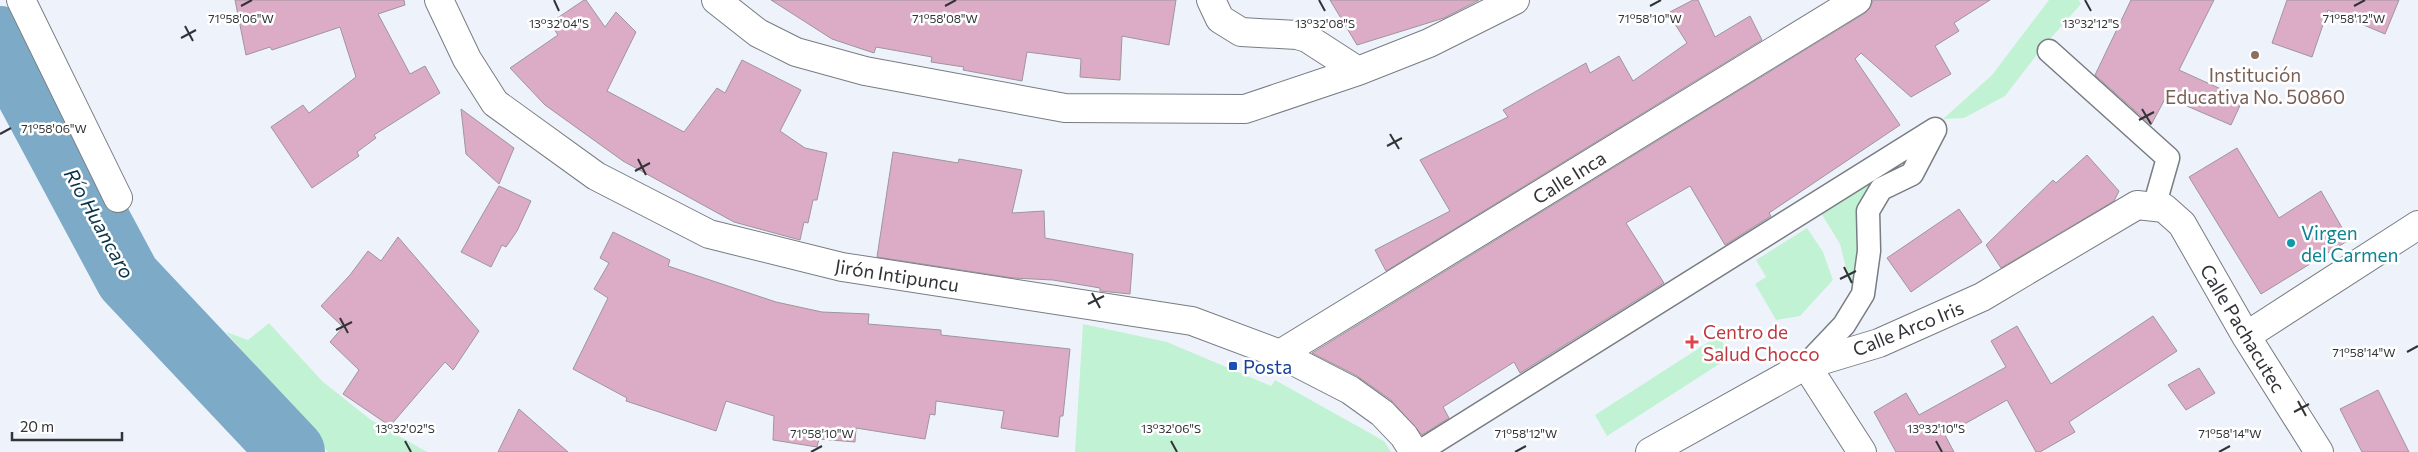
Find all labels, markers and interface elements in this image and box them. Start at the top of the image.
text: 71°58'06"W [208,11,274,25]
text: 71°58'08"W [912,11,978,25]
text: 71°58'10"W [1618,11,1682,25]
text: 71°58'12"W [2323,11,2385,25]
text: 13°32'04"S [529,16,589,30]
text: 13°32'08"S [1295,16,1355,30]
text: 13°32'12"S [2063,16,2119,30]
marker: Institución Educativa No. 50860 [2249,49,2261,61]
place label: Institución Educativa No. 50860 [2165,63,2345,108]
text: 71°58'06"W [21,121,87,135]
street label: Calle Inca [1528,146,1610,208]
water label: Río Huancaro [60,164,140,282]
place label: Virgen del Carmen [2301,221,2399,266]
marker: Virgen del Carmen [2285,237,2297,249]
street label: Jirón Intipuncu [833,254,961,296]
street label: Calle Pachacutec [2196,260,2290,396]
street label: Calle Arco Iris [1849,295,1967,361]
place label: Centro de Salud Chocco [1703,320,1820,365]
marker: Centro de Salud Chocco [1685,335,1699,349]
text: 71°58'14"W [2333,345,2395,359]
place label: Posta [1243,355,1292,378]
marker: Posta [1227,360,1239,372]
scale bar [12,410,122,442]
text: 20 m [20,417,54,435]
text: 13°32'02"S [375,421,435,435]
text: 13°32'06"S [1141,421,1201,435]
text: 13°32'10"S [1907,421,1965,435]
text: 71°58'10"W [790,426,854,440]
text: 71°58'12"W [1495,426,1557,440]
text: 71°58'14"W [2199,426,2261,440]

